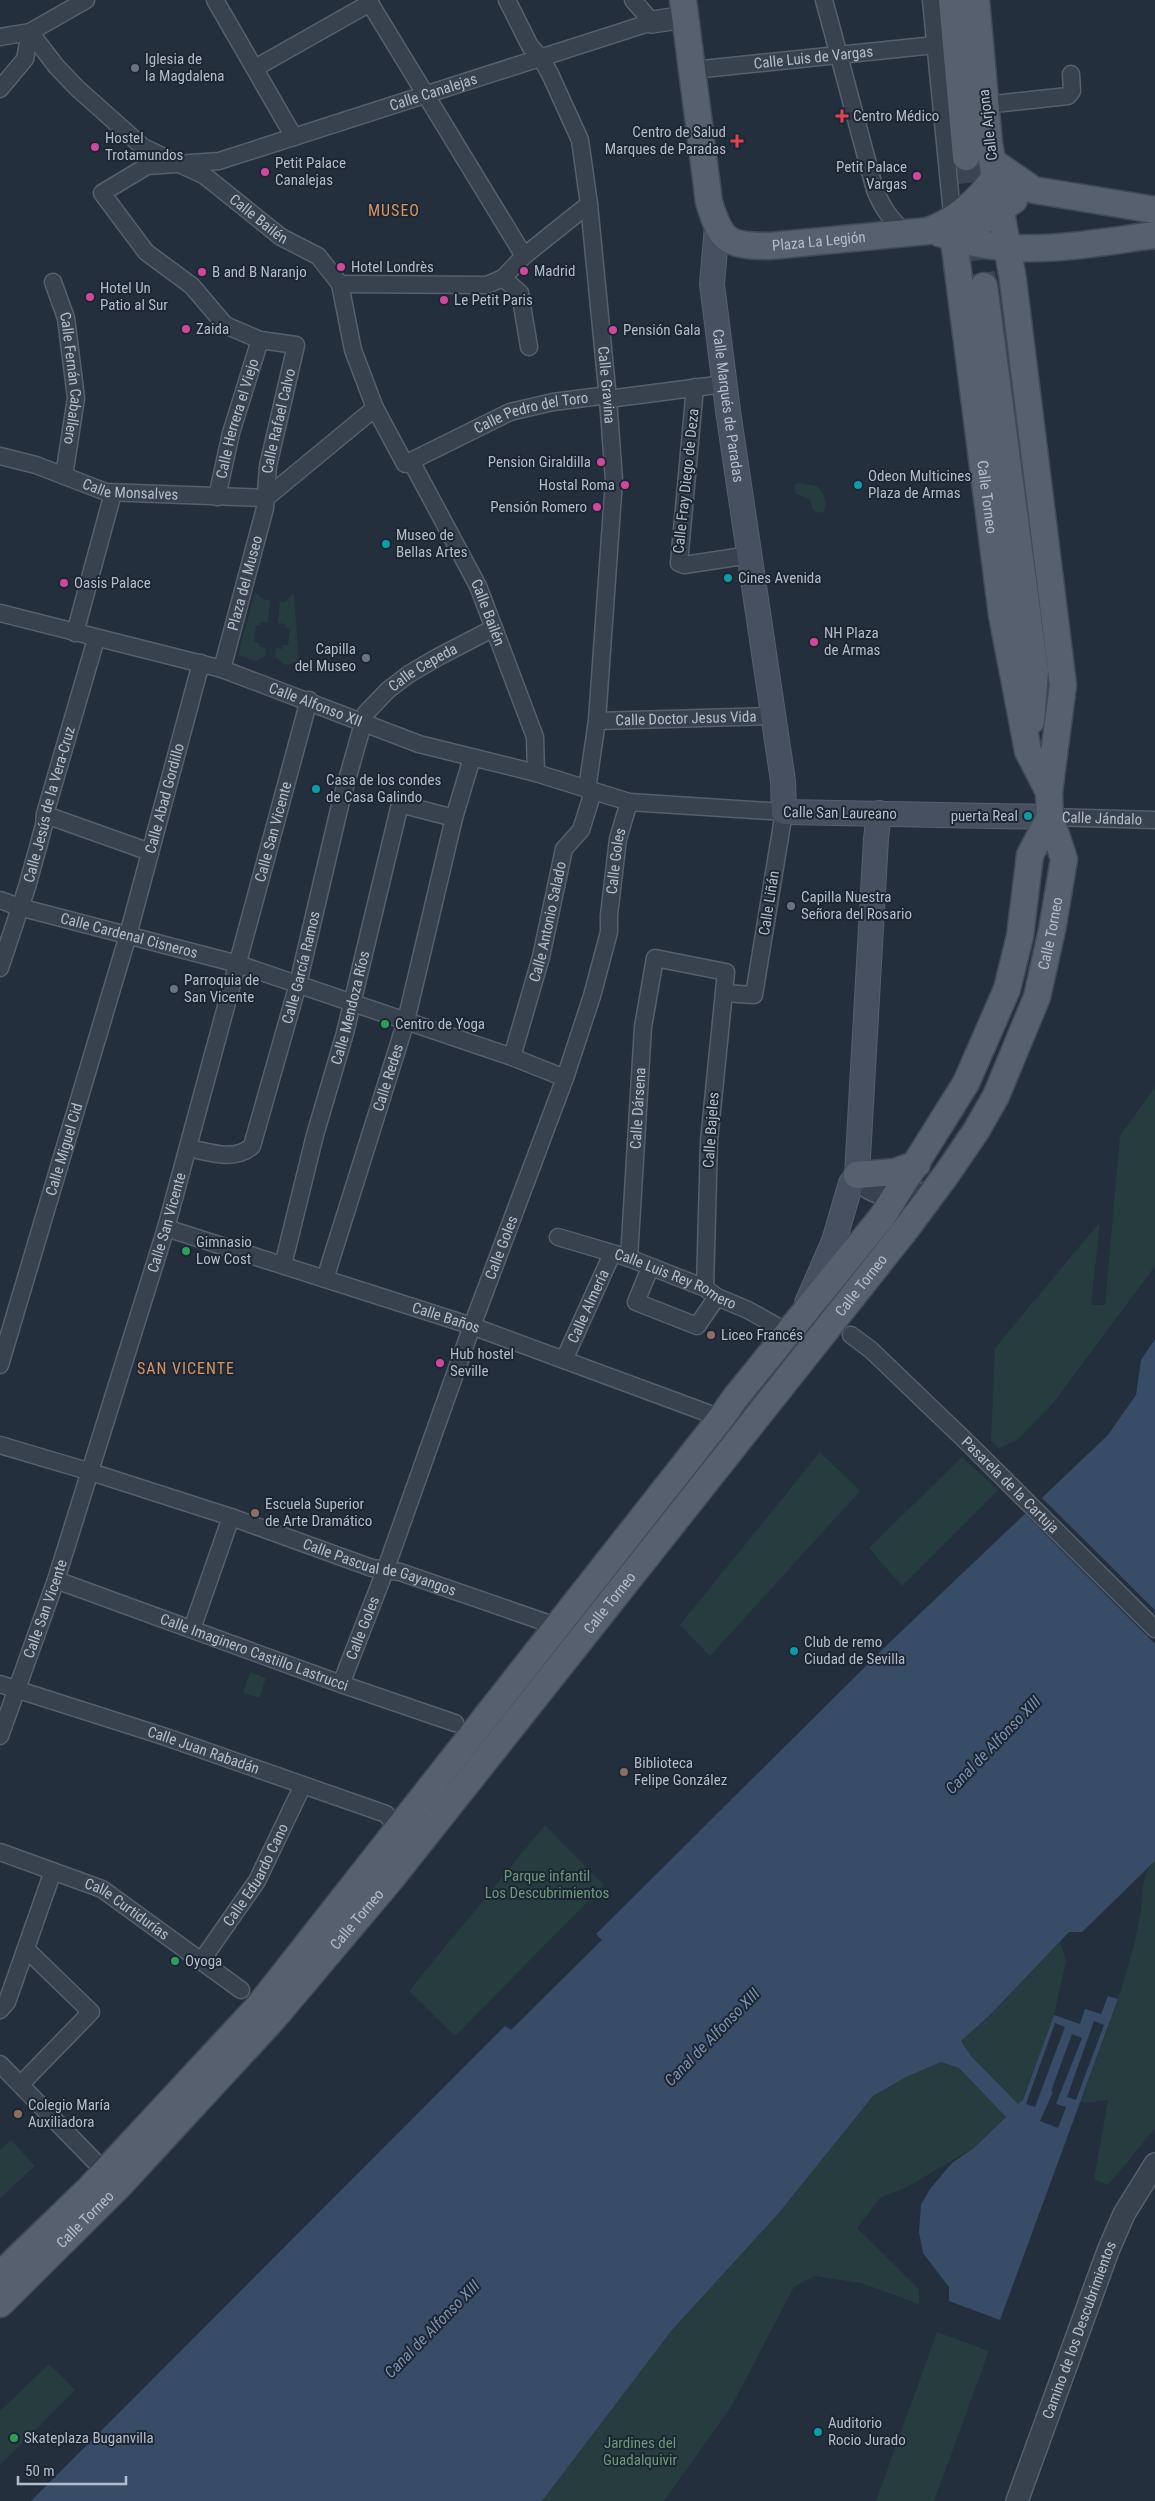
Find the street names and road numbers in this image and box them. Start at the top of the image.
street label: Calle Luis de Vargas [753,42,874,73]
street label: Calle Canalejas [387,70,480,115]
street label: Calle Arjona [975,88,1001,162]
street label: Calle Bailén [226,190,291,248]
street label: Plaza La Legión [771,228,866,255]
street label: Calle Fernán Caballero [56,309,85,445]
street label: Calle Marqués de Paradas [709,328,748,484]
street label: Calle Gravina [594,345,619,424]
street label: Calle Herrera el Viejo [212,356,263,480]
street label: Calle Rafael Calvo [259,367,299,474]
street label: Calle Pedro del Toro [471,389,589,438]
street label: Calle Fray Diego de Deza [669,408,703,554]
street label: Calle Torneo [973,459,1000,535]
street label: Calle Monsalves [80,475,179,504]
street label: Plaza del Museo [224,534,266,632]
street label: Calle Bailén [467,576,509,648]
street label: Calle Cepeda [385,640,460,696]
street label: Calle Alfonso XII [266,679,365,731]
street label: Calle Doctor Jesus Vida [615,707,757,729]
street label: Calle Jesús de la Vera-Cruz [20,724,79,884]
street label: Calle Abad Gordillo [141,741,188,856]
street label: Calle San Vicente [251,780,296,884]
street label: Calle San Laureano [783,803,897,823]
street label: Calle Jándalo [1062,808,1142,829]
street label: Calle Goles [603,826,630,895]
street label: Calle Antonio Salado [525,860,570,984]
street label: Calle Liñán [755,869,783,937]
street label: Calle Torneo [1034,896,1066,972]
street label: Calle Cardenal Cisneros [59,909,200,962]
street label: Calle García Ramos [278,909,324,1026]
street label: Calle Mendoza Ríos [327,949,373,1067]
street label: Calle Redes [369,1042,407,1114]
street label: Calle Dársena [627,1067,650,1150]
street label: Calle Bajeles [699,1091,723,1169]
street label: Calle Miguel Cid [42,1101,87,1198]
street label: Calle San Vicente [144,1170,190,1275]
street label: Calle Goles [481,1213,522,1282]
street label: Calle Luis Rey Romero [612,1245,739,1313]
street label: Calle Torneo [831,1251,891,1320]
street label: Calle Almería [564,1267,613,1346]
street label: Calle Baños [410,1298,483,1337]
street label: Pasarela de la Cartuja [958,1433,1063,1537]
street label: Calle Pascual de Gayangos [300,1535,459,1600]
street label: Calle San Vicente [20,1557,71,1661]
street label: Calle Torneo [580,1568,640,1638]
street label: Calle Goles [342,1594,383,1662]
street label: Calle Imaginero Castillo Lastrucci [158,1610,351,1695]
street label: Calle Juan Rabadán [145,1723,262,1778]
street label: Calle Eduardo Cano [219,1821,292,1930]
street label: Calle Curtidurías [82,1874,173,1944]
street label: Calle Torneo [326,1885,388,1953]
street label: Calle Torneo [53,2187,118,2252]
street label: Camino de los Descubrimientos [1039,2238,1120,2421]

